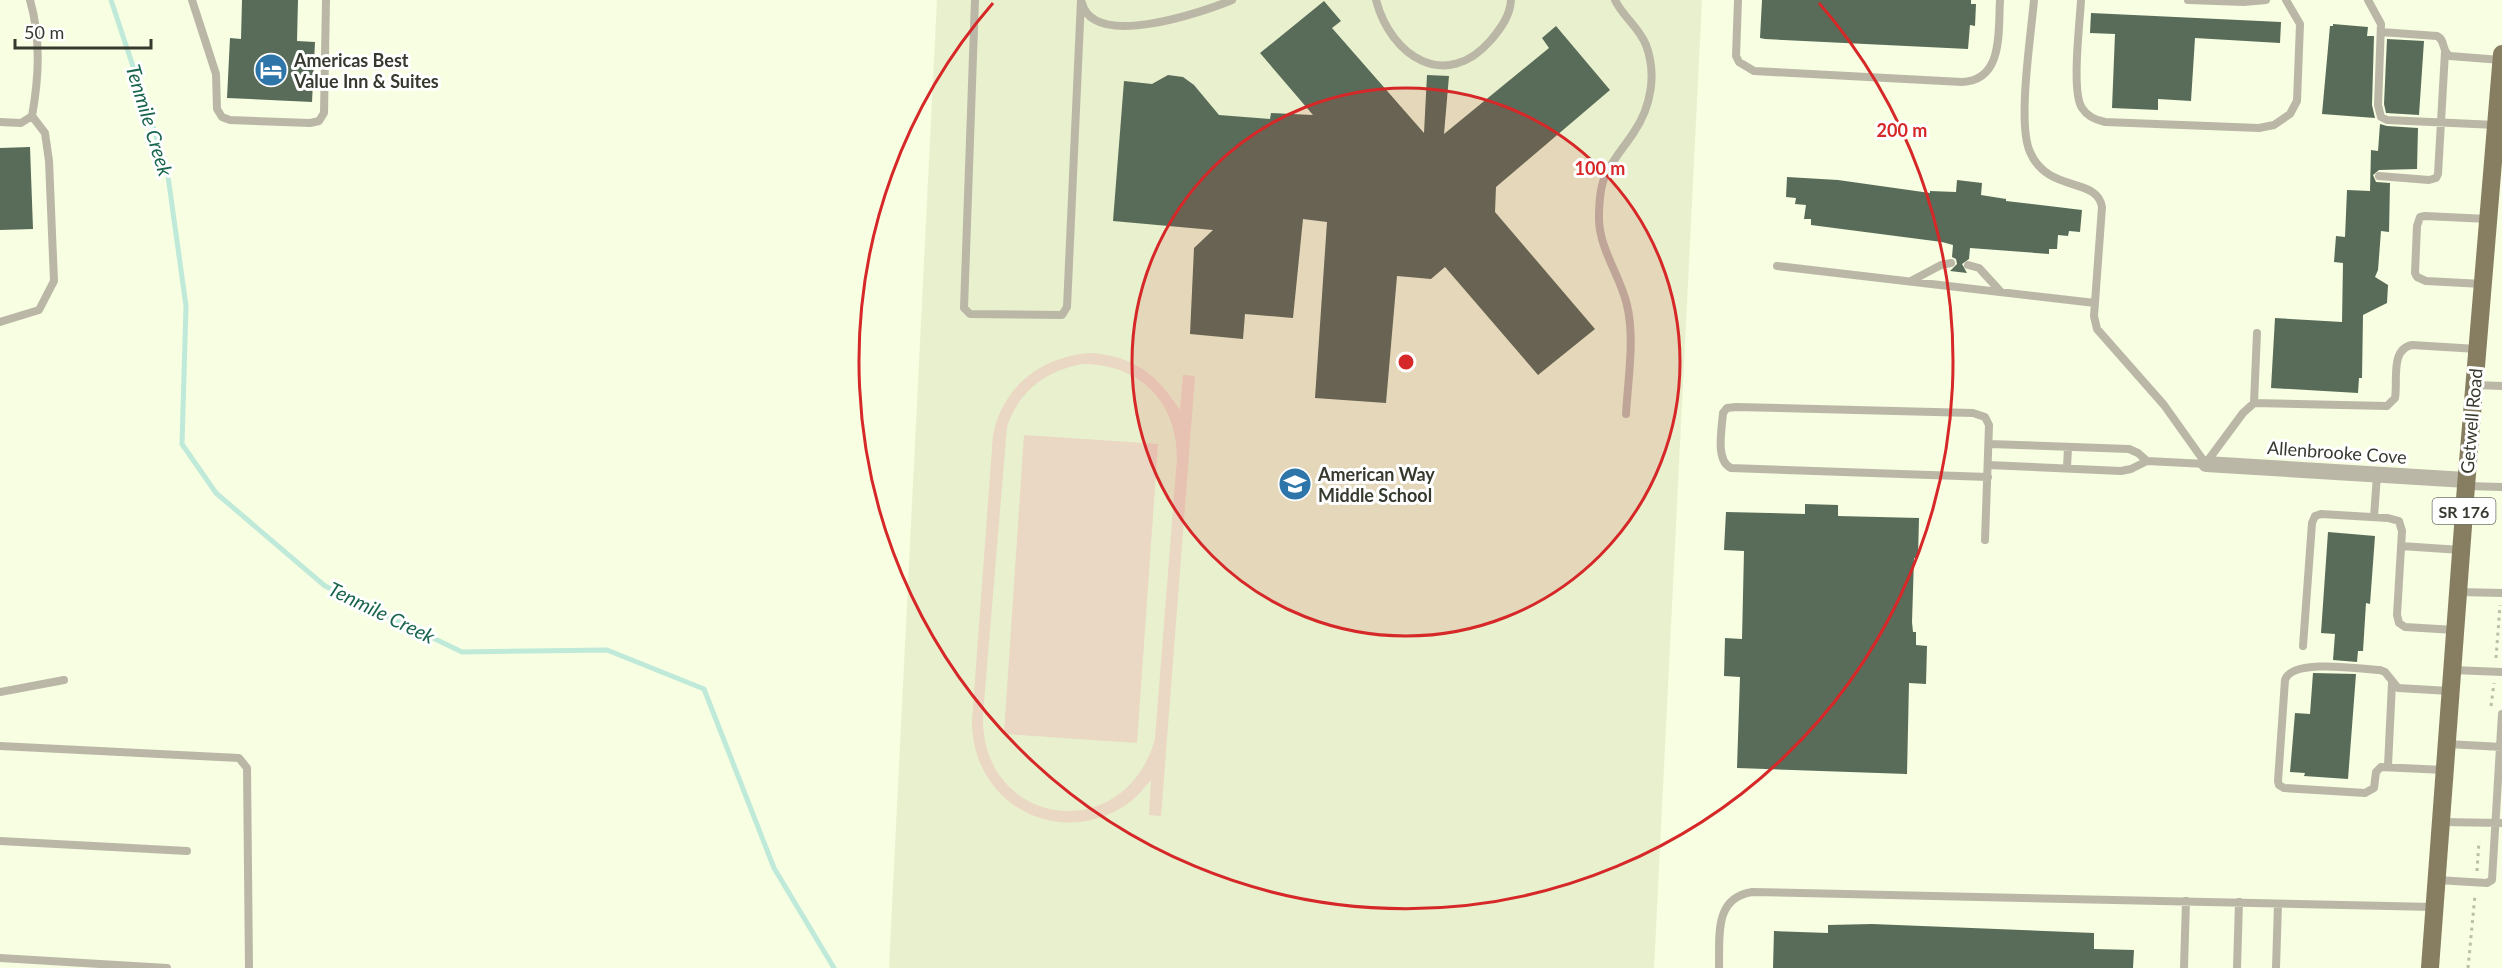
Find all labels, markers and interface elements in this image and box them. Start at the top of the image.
scale bar [15,12,152,50]
text: 50 m [24,21,64,43]
place label: Americas Best Value Inn & Suites [293,49,439,92]
hotel icon: Americas Best Value Inn & Suites [253,52,289,88]
water label: Tenmile Creek [122,61,179,179]
text: 200 m [1877,119,1927,141]
text: 100 m [1575,157,1625,179]
centre of rings [1396,352,1416,372]
street label: Getwell Road [2455,367,2487,475]
street label: Allenbrooke Cove [2266,436,2408,468]
place label: American Way Middle School [1317,463,1435,506]
school or university icon: American Way Middle School [1277,466,1313,502]
road number: SR 176 [2432,498,2496,524]
water label: Tenmile Creek [325,576,440,648]

